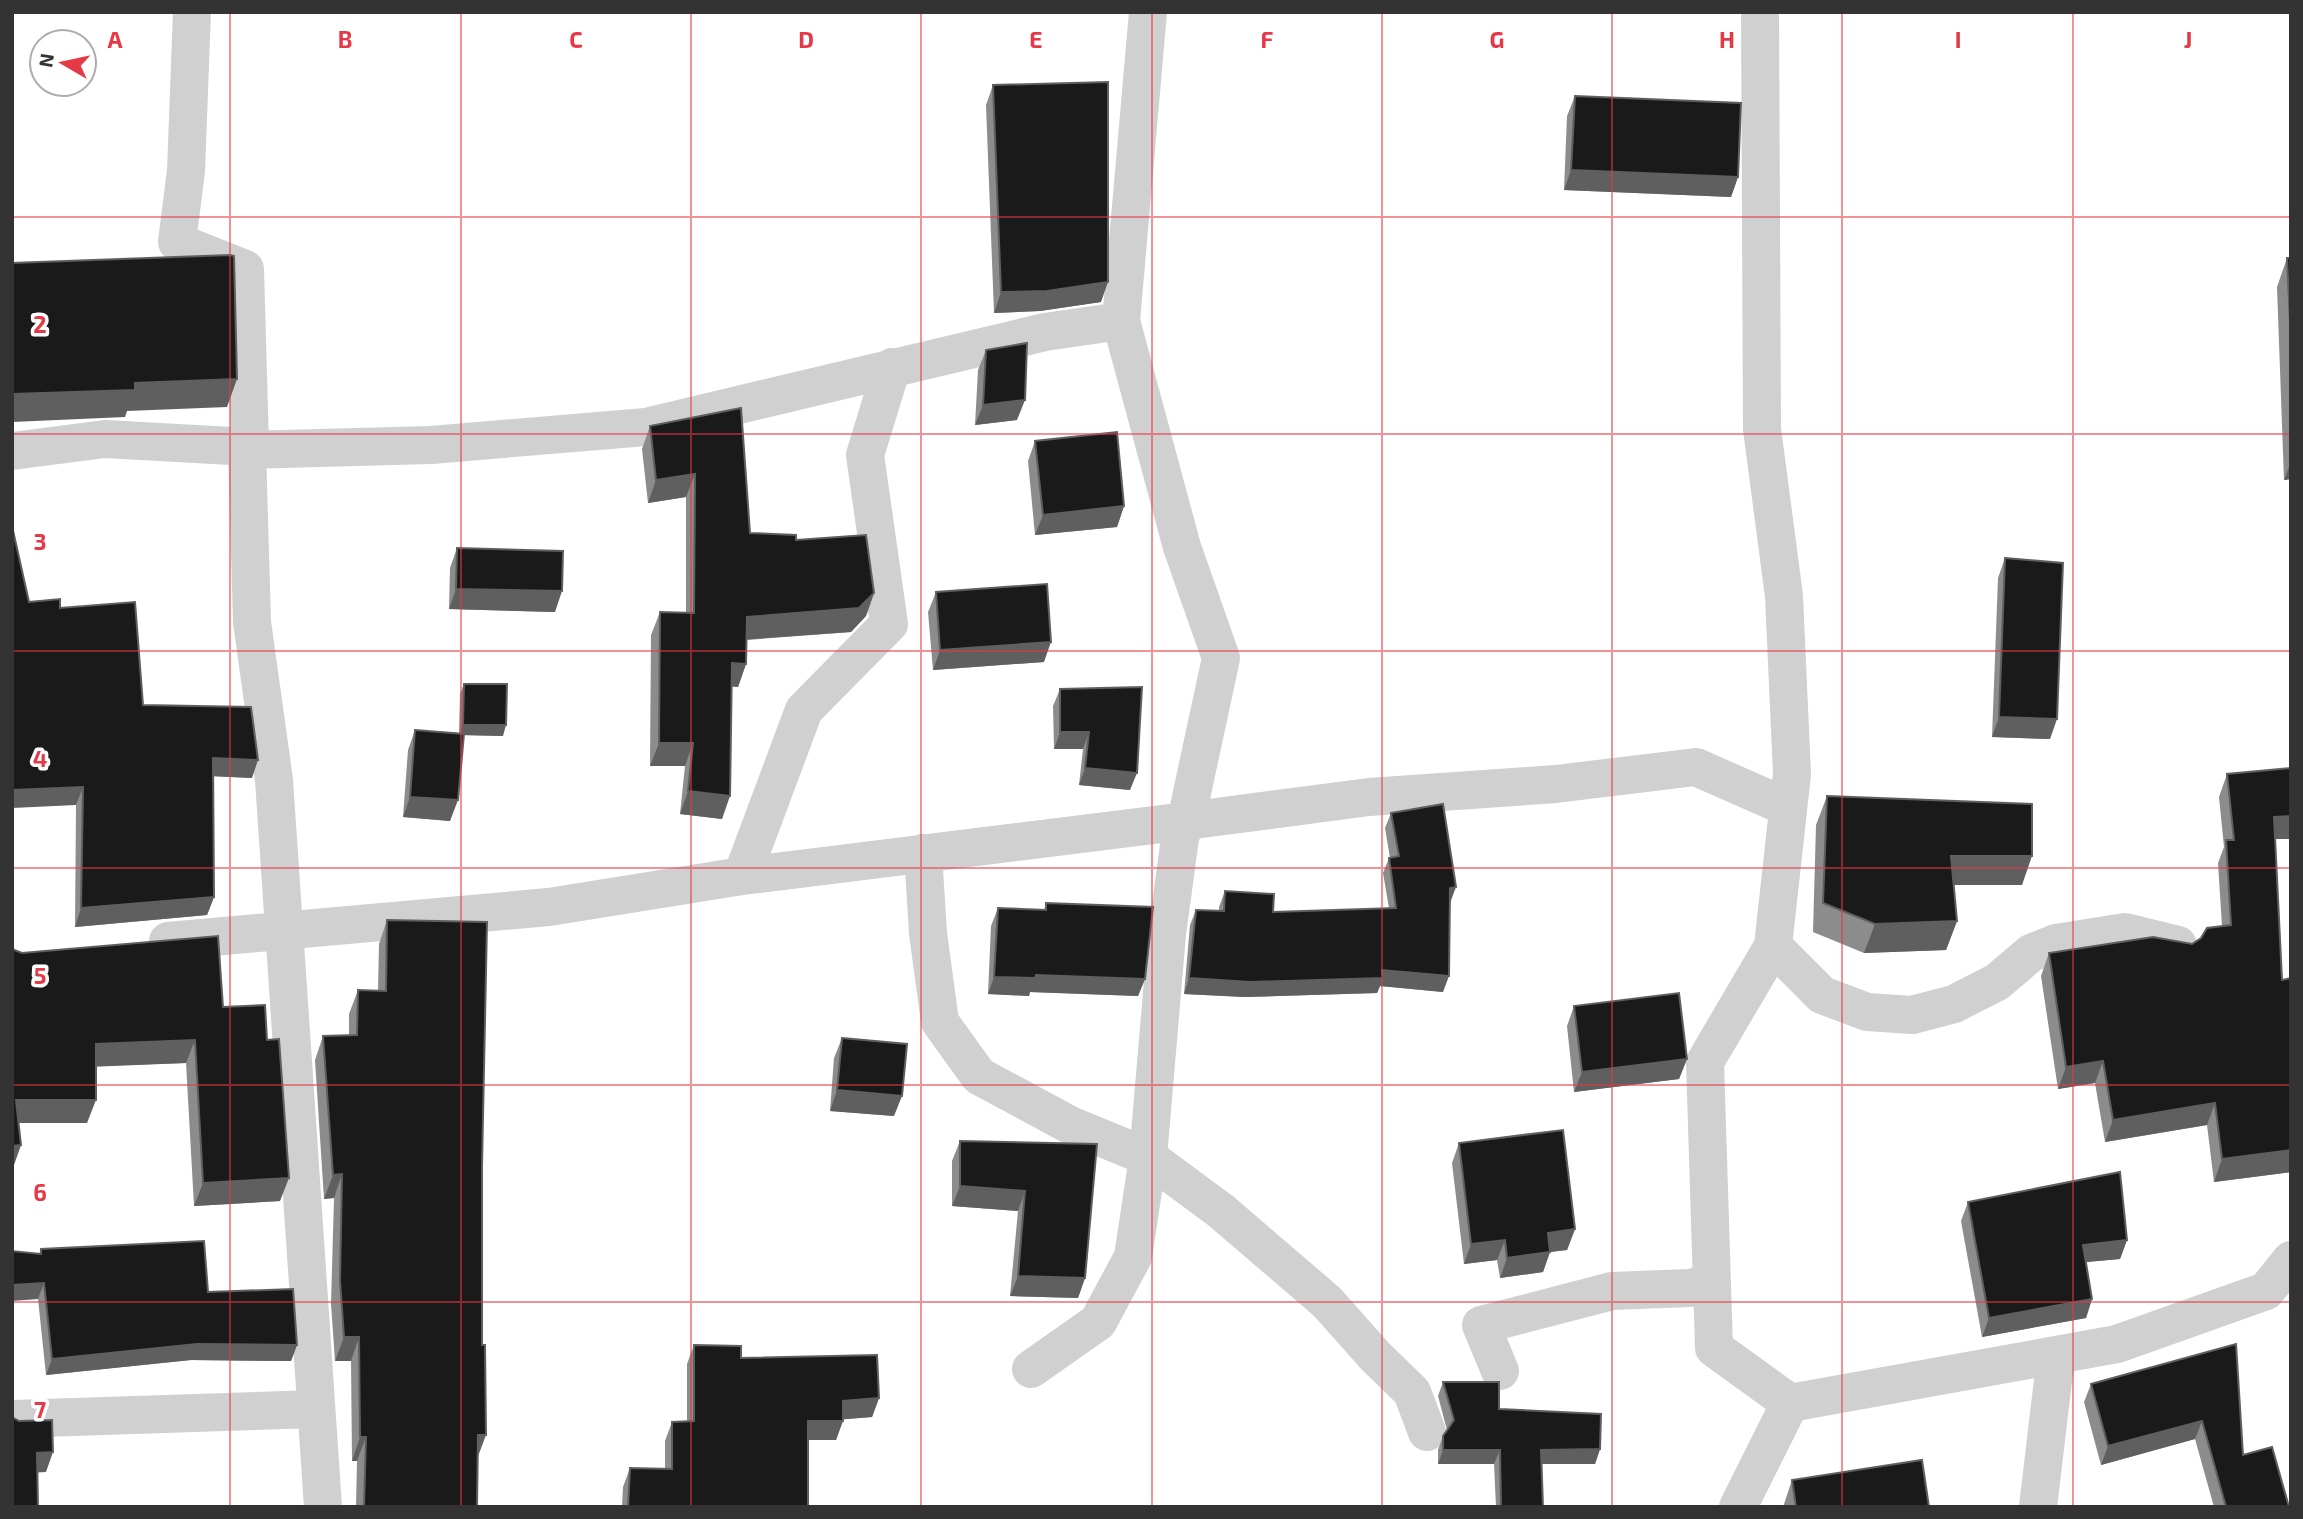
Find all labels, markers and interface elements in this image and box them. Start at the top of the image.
text: A [107,25,123,53]
text: B [338,25,352,53]
text: C [569,25,583,53]
text: D [798,25,814,53]
text: E [1029,25,1043,53]
text: F [1261,25,1274,53]
text: G [1490,25,1504,53]
text: H [1719,25,1735,53]
text: I [1955,25,1961,53]
text: J [2184,25,2192,53]
north arrow [28,28,98,98]
text: N [33,52,58,69]
text: 2 [33,310,47,338]
text: 3 [33,527,47,555]
text: 4 [33,744,47,772]
text: 5 [34,961,46,989]
text: 6 [33,1178,47,1206]
text: 7 [34,1395,46,1423]

